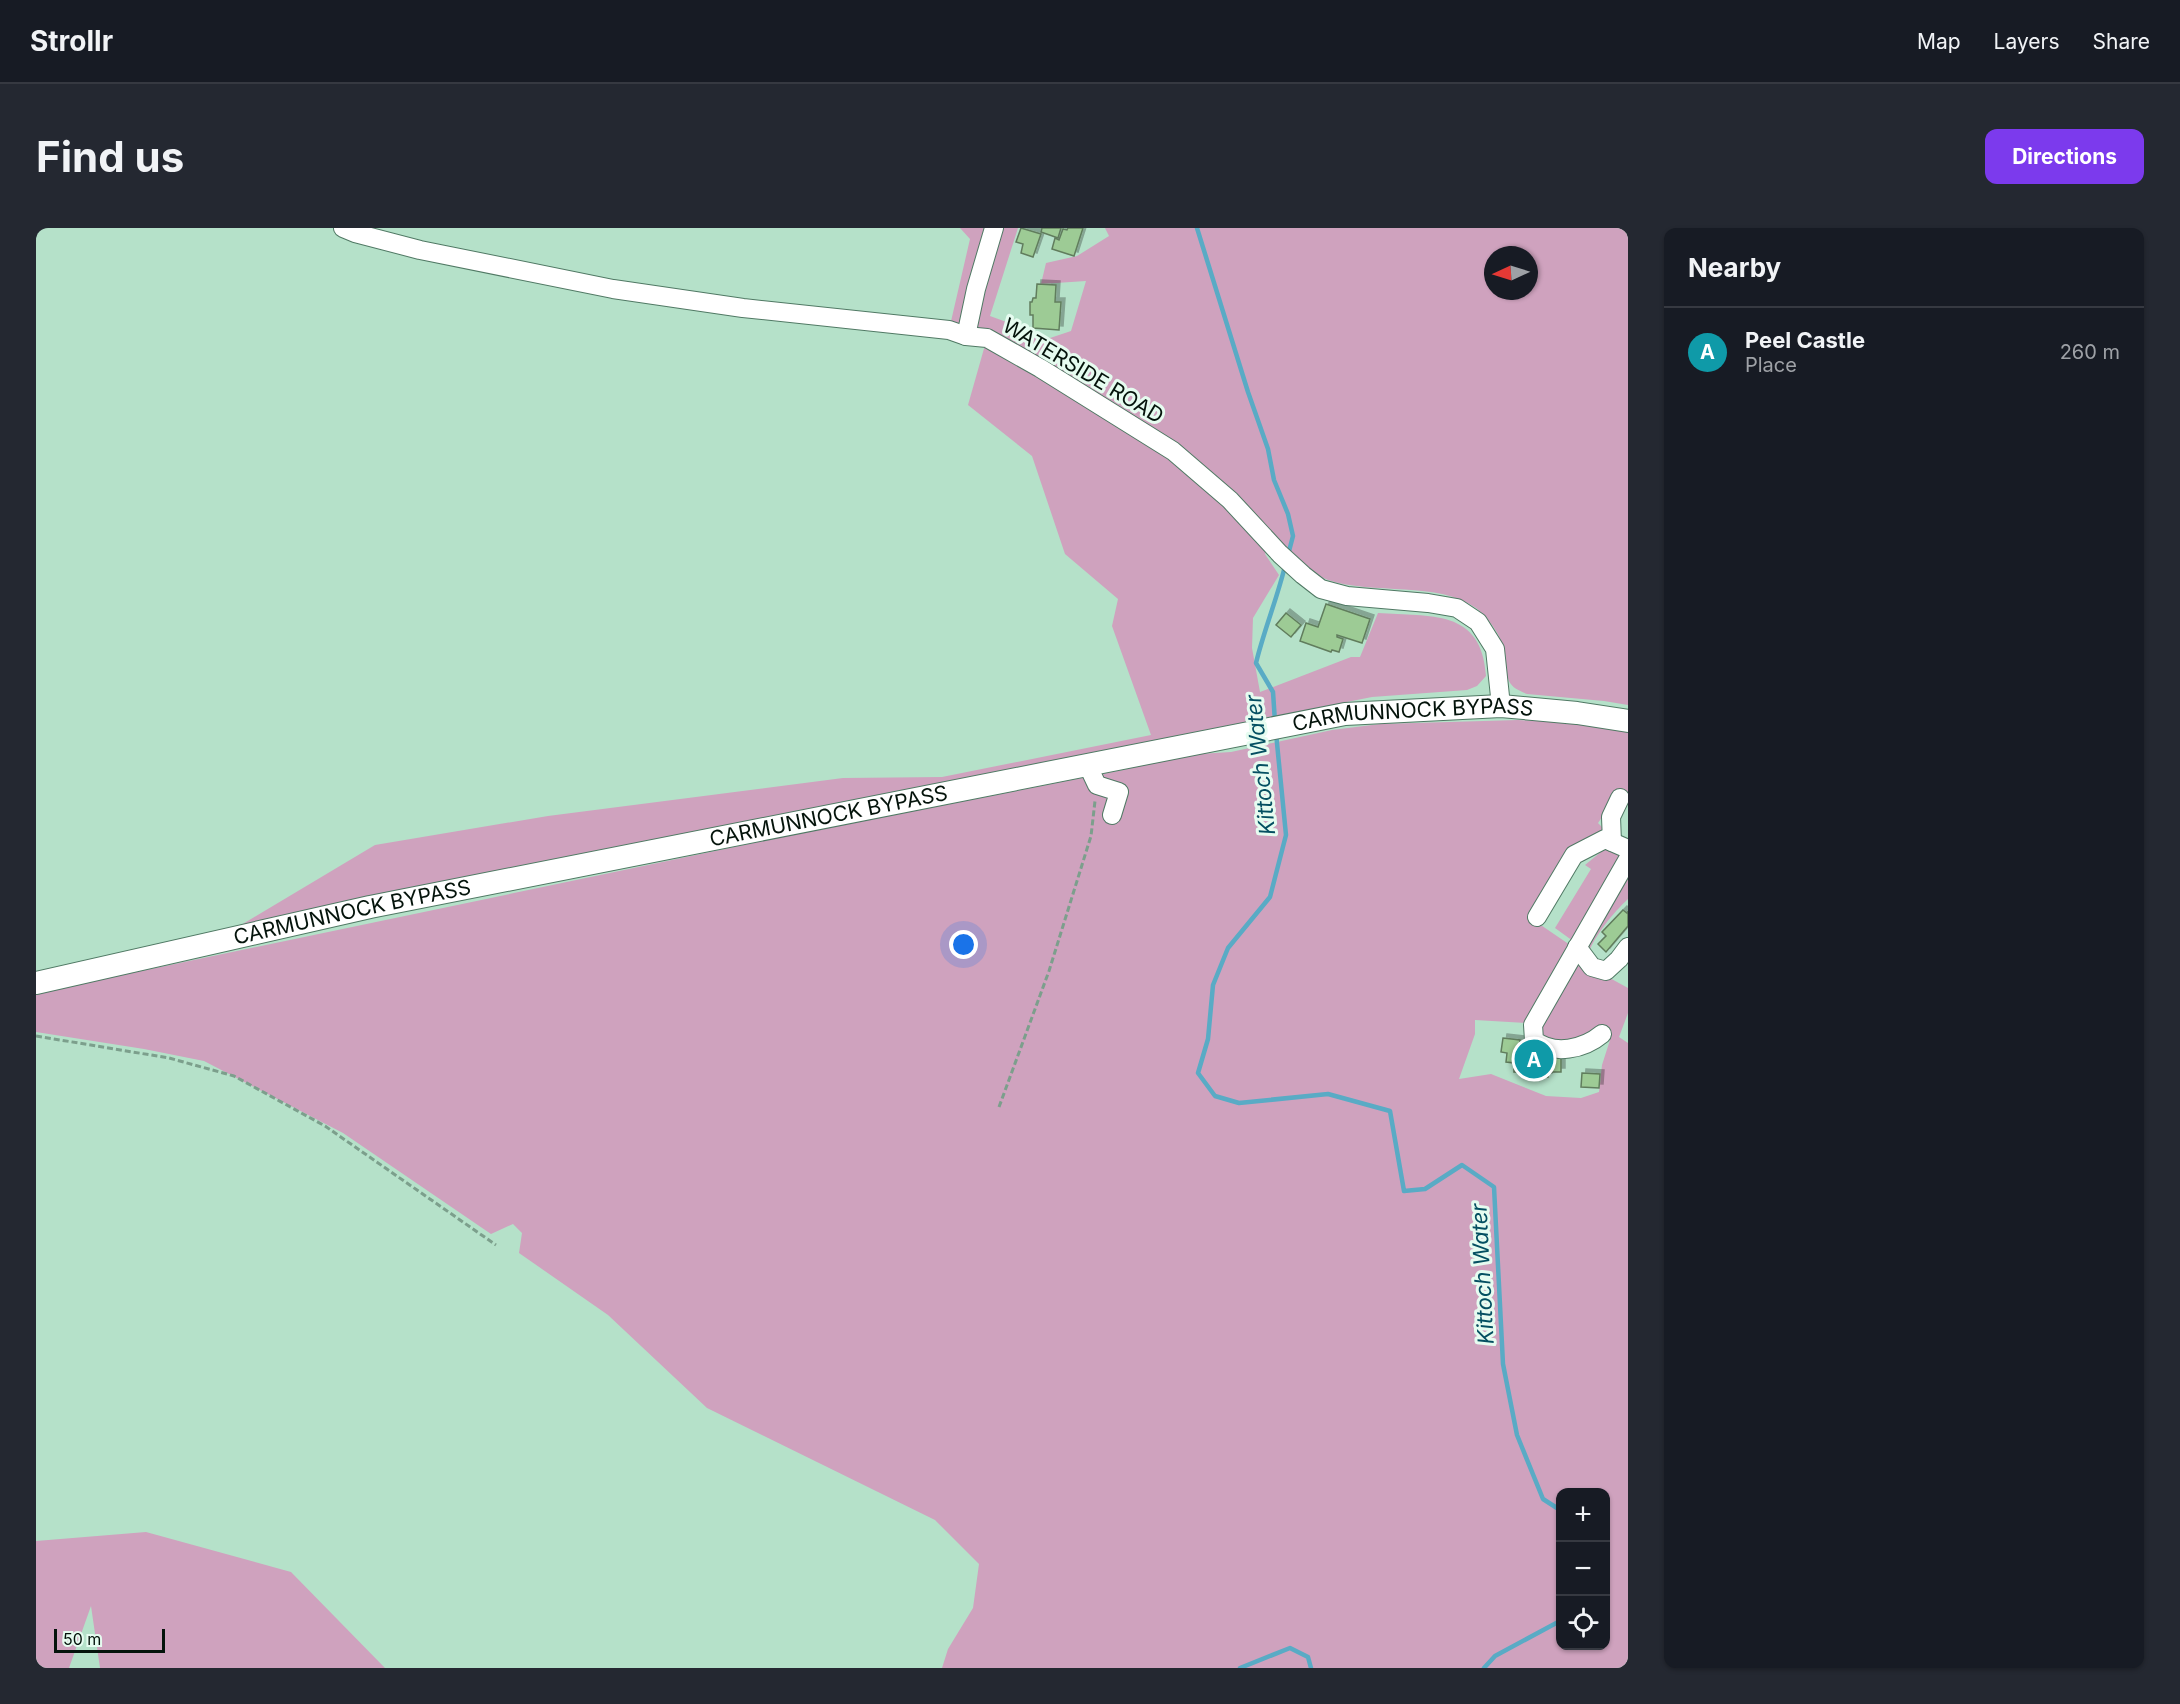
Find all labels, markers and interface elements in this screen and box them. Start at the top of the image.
text: Strollr [30,24,113,58]
text: Map [1917,29,1961,54]
text: Layers [1994,29,2060,54]
text: Share [2093,29,2150,54]
button: Directions [1985,129,2144,184]
text: Find us [36,131,184,182]
north arrow [1484,246,1538,300]
text: Nearby [1688,252,1781,283]
street label: WATERSIDE ROAD [998,313,1168,428]
text: Peel Castle [1745,327,1865,353]
text: A [1700,340,1715,364]
text: 260 m [2060,340,2120,364]
text: Place [1745,353,1797,377]
water label: Kittoch Water [1240,693,1280,837]
street label: CARMUNNOCK BYPASS [1290,693,1534,736]
street label: CARMUNNOCK BYPASS [707,780,950,851]
street label: CARMUNNOCK BYPASS [231,874,473,950]
your location [949,930,978,959]
pin: A [1514,1036,1554,1082]
water label: Kittoch Water [1465,1202,1499,1345]
map controls [1556,1488,1610,1650]
button: + [1556,1488,1610,1542]
button: − [1556,1542,1610,1596]
button: locate [1556,1596,1610,1650]
scale bar [54,1626,165,1654]
text: 50 m [63,1629,101,1649]

